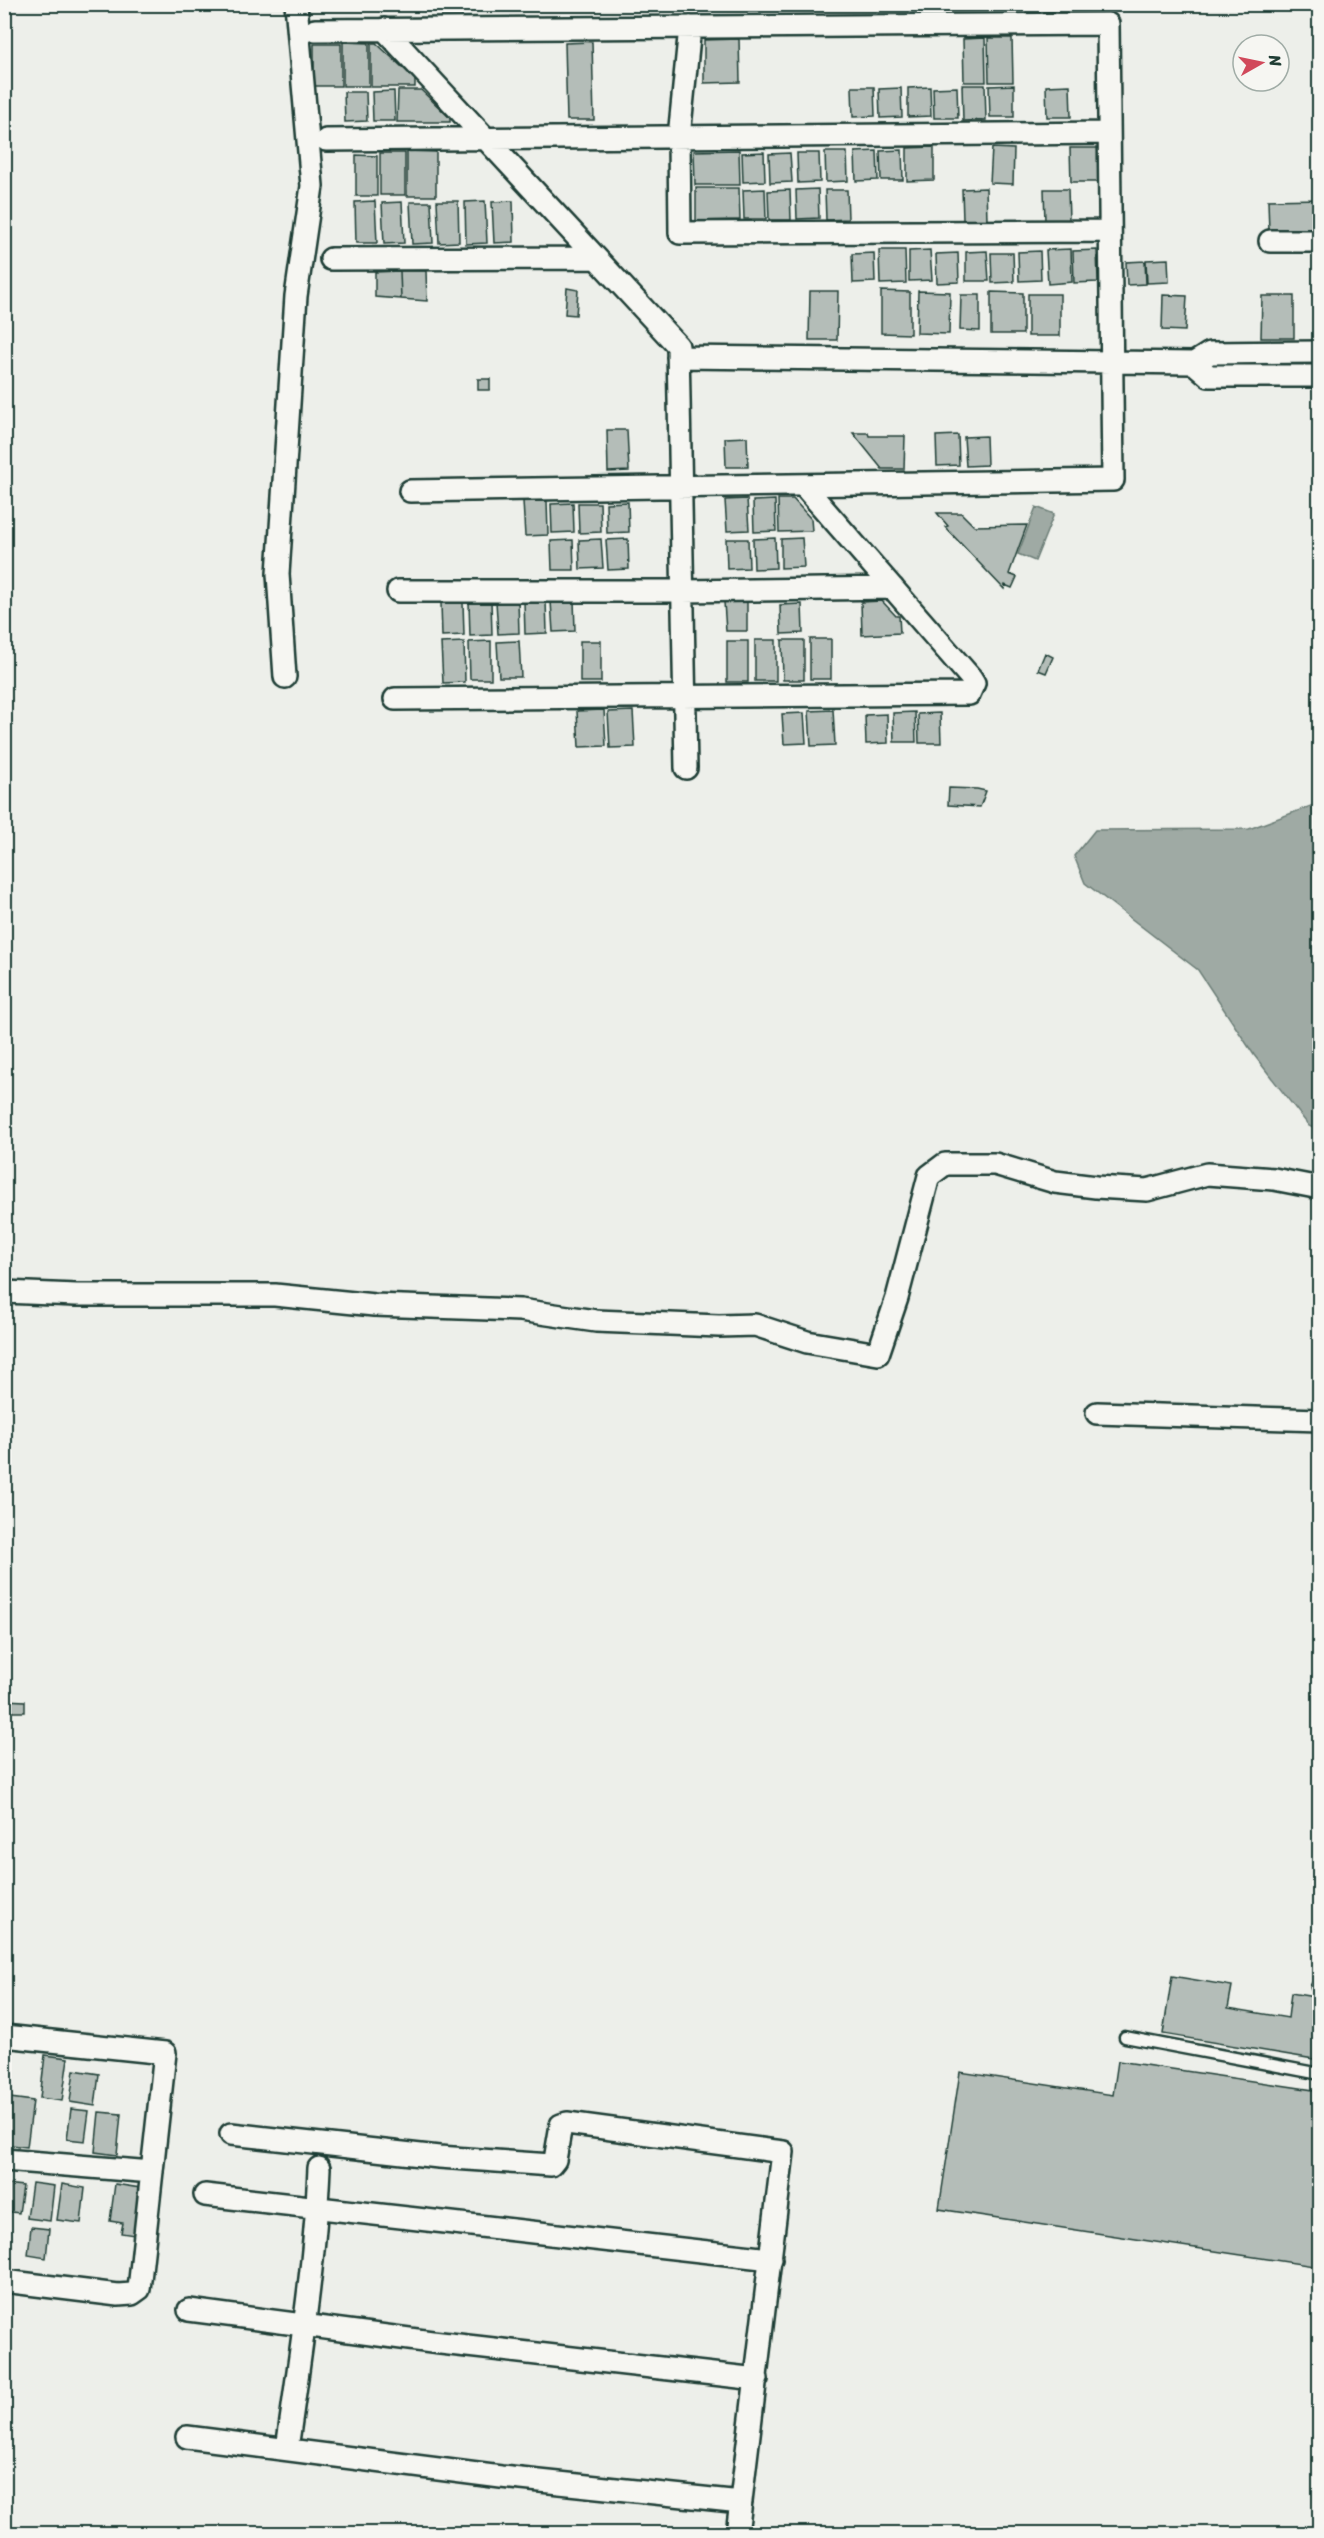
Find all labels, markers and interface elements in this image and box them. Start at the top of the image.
north arrow [1231,33,1291,93]
text: N [1260,52,1291,69]

